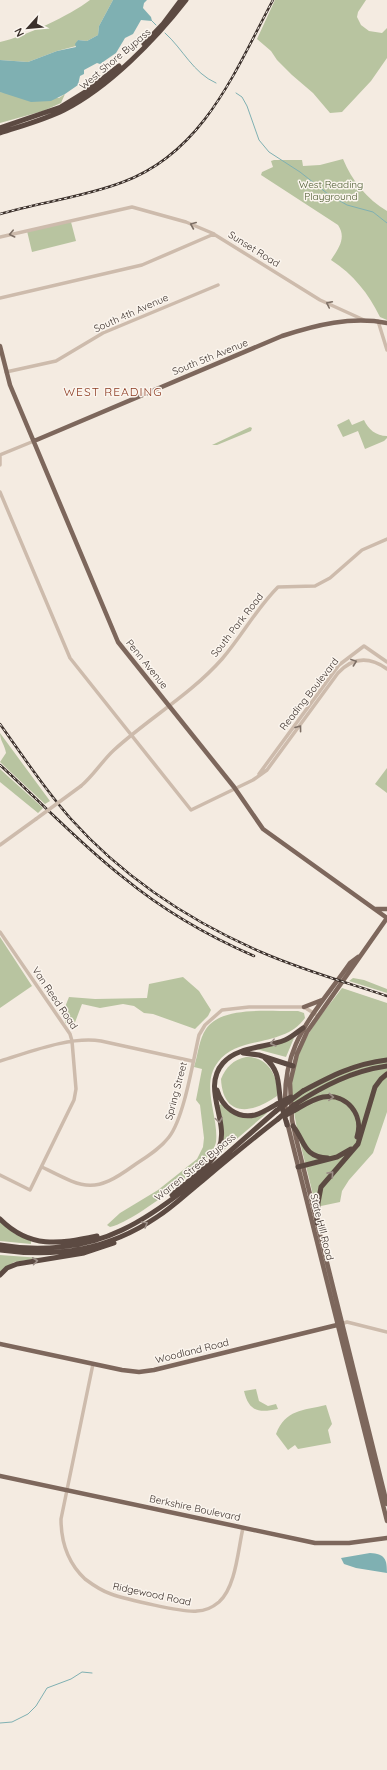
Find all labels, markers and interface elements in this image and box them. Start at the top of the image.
north arrow [8,8,48,48]
street label: West Shore Bypass [77,25,154,93]
text: N [11,26,27,39]
park label: West Reading Playground [299,178,363,203]
one-way arrow [189,221,196,229]
street label: Sunset Road [226,228,282,270]
one-way arrow [9,229,16,238]
street label: South 4th Avenue [92,291,171,335]
one-way arrow [326,301,333,309]
street label: South 5th Avenue [170,336,250,378]
district label: WEST READING [63,384,163,399]
street label: South Park Road [208,590,266,660]
street label: Penn Avenue [123,637,171,692]
street label: Reading Boulevard [277,655,341,733]
one-way arrow [351,658,358,666]
one-way arrow [294,725,301,732]
street label: Van Reed Road [29,964,81,1032]
one-way arrow [270,1038,277,1047]
street label: Spring Street [162,1060,190,1122]
one-way arrow [328,1093,334,1102]
one-way arrow [214,1117,223,1123]
street label: Warren Street Bypass [152,1130,239,1204]
one-way arrow [327,1171,334,1179]
street label: State Hill Road [307,1192,337,1262]
one-way arrow [141,1222,148,1229]
one-way arrow [32,1256,38,1265]
street label: Woodland Road [154,1336,230,1366]
street label: Berkshire Boulevard [148,1492,242,1524]
street label: Ridgewood Road [112,1579,192,1609]

